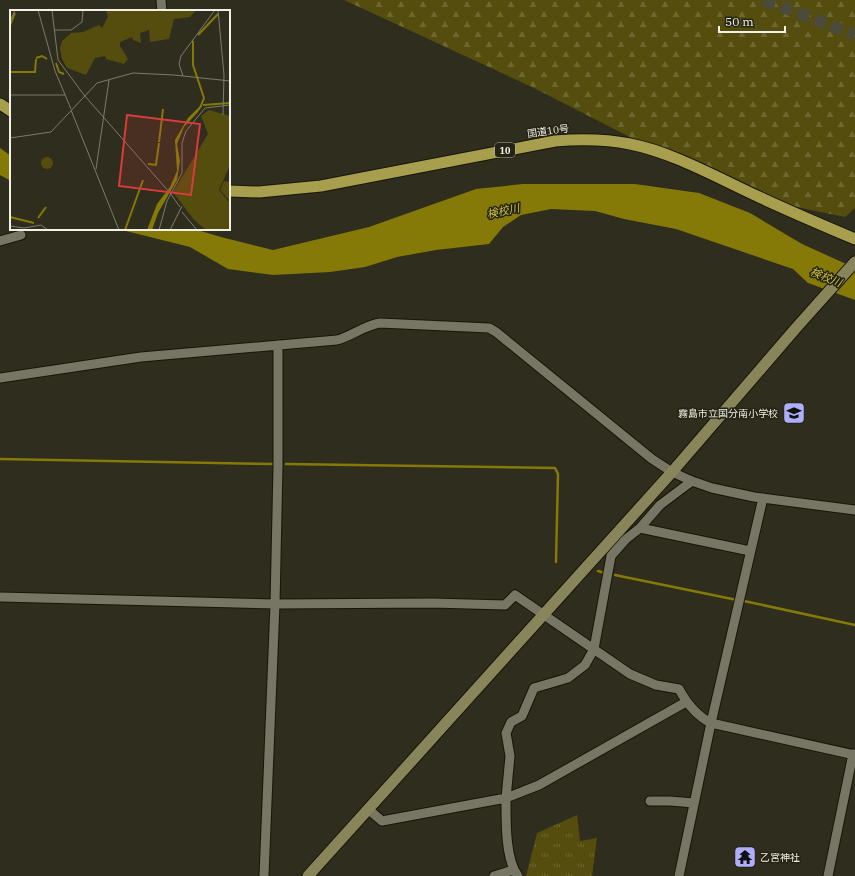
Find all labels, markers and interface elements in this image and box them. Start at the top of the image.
scale bar [719,8,785,34]
inset map [10,10,230,230]
text: 50 m [725,14,754,29]
street label: 国道10号 [526,122,570,140]
road number: 10 [495,143,515,157]
water label: 検校川 [485,201,522,221]
water label: 検校川 [808,264,845,290]
school or university icon: 霧島市立国分南小学校 [781,400,807,426]
place label: 霧島市立国分南小学校 [678,407,778,420]
temple icon: 乙宮神社 [732,844,758,870]
place label: 乙宮神社 [760,851,800,864]

